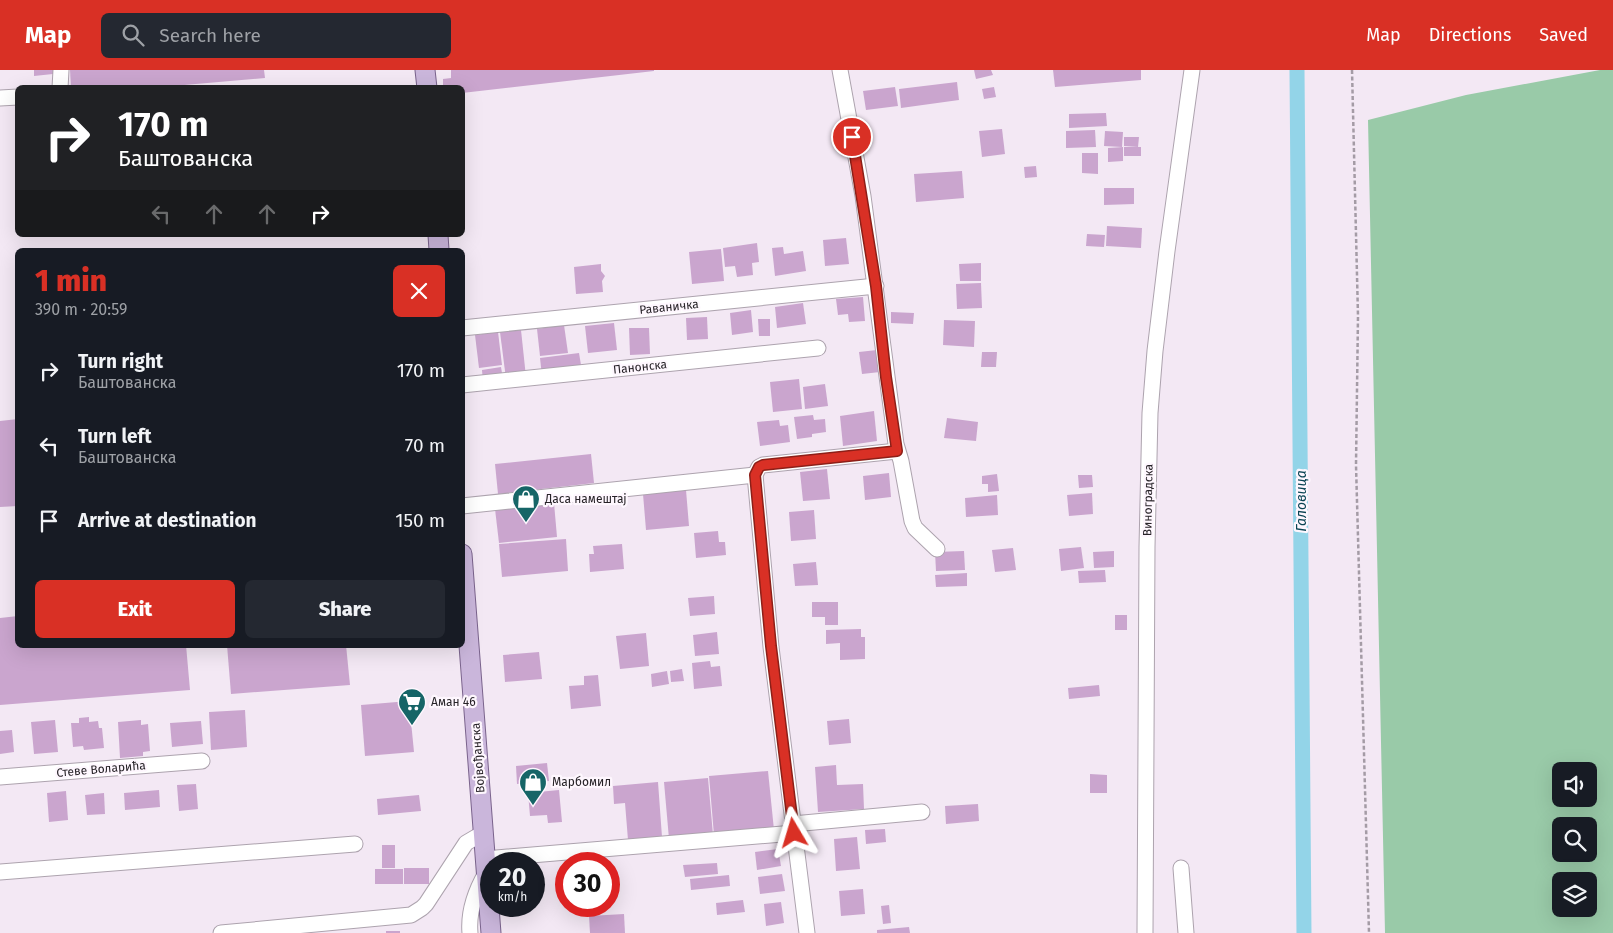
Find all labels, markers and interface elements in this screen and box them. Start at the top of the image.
search box [101,13,451,58]
text: Map [25,21,71,49]
icon: search [119,21,147,49]
text: Search here [159,24,261,47]
text: Map [1366,24,1401,46]
text: Directions [1429,24,1511,46]
text: Saved [1539,24,1588,46]
text: 170 m [118,103,209,145]
icon: right [35,105,100,170]
pin [831,116,873,158]
icon: arrive [838,123,866,151]
text: Баштованска [118,145,253,172]
icon: left [147,200,175,228]
icon: ahead [200,200,228,228]
icon: ahead [253,200,281,228]
icon: right [306,200,334,228]
text: 1 min [35,263,107,299]
button: close [393,265,445,317]
street label: Раваничка [639,297,699,317]
text: 390 m · 20:59 [35,300,127,319]
text: Turn right [78,350,163,373]
icon: right [35,357,63,385]
street label: Панонска [612,357,668,377]
text: 170 m [397,359,445,382]
text: Баштованска [78,373,176,392]
text: Turn left [78,425,152,448]
icon: left [35,432,63,460]
text: 70 m [405,434,445,457]
text: Баштованска [78,448,176,467]
street label: Виноградска [1140,464,1156,536]
water label: Галовица [1293,470,1310,532]
shop icon: Даса намештај [511,484,541,523]
place label: Даса намештај [544,492,627,506]
icon: arrive [35,507,63,535]
text: Arrive at destination [78,509,257,532]
text: 150 m [395,509,445,532]
button: Exit [35,580,235,638]
button: Share [245,580,445,638]
supermarket icon: Аман 46 [397,687,427,726]
place label: Аман 46 [431,695,476,709]
street label: Војвођанска [469,722,487,794]
street label: Стеве Воларића [56,758,146,780]
map controls [1552,762,1597,917]
button: sound [1552,762,1597,807]
shop icon: Марбомил [518,767,548,806]
place label: Марбомил [552,775,611,789]
position arrow [767,806,819,858]
button: search [1552,817,1597,862]
speed limit sign: 30 [555,852,620,917]
text: 20 [499,863,526,893]
button: layers [1552,872,1597,917]
text: km/h [498,890,527,904]

